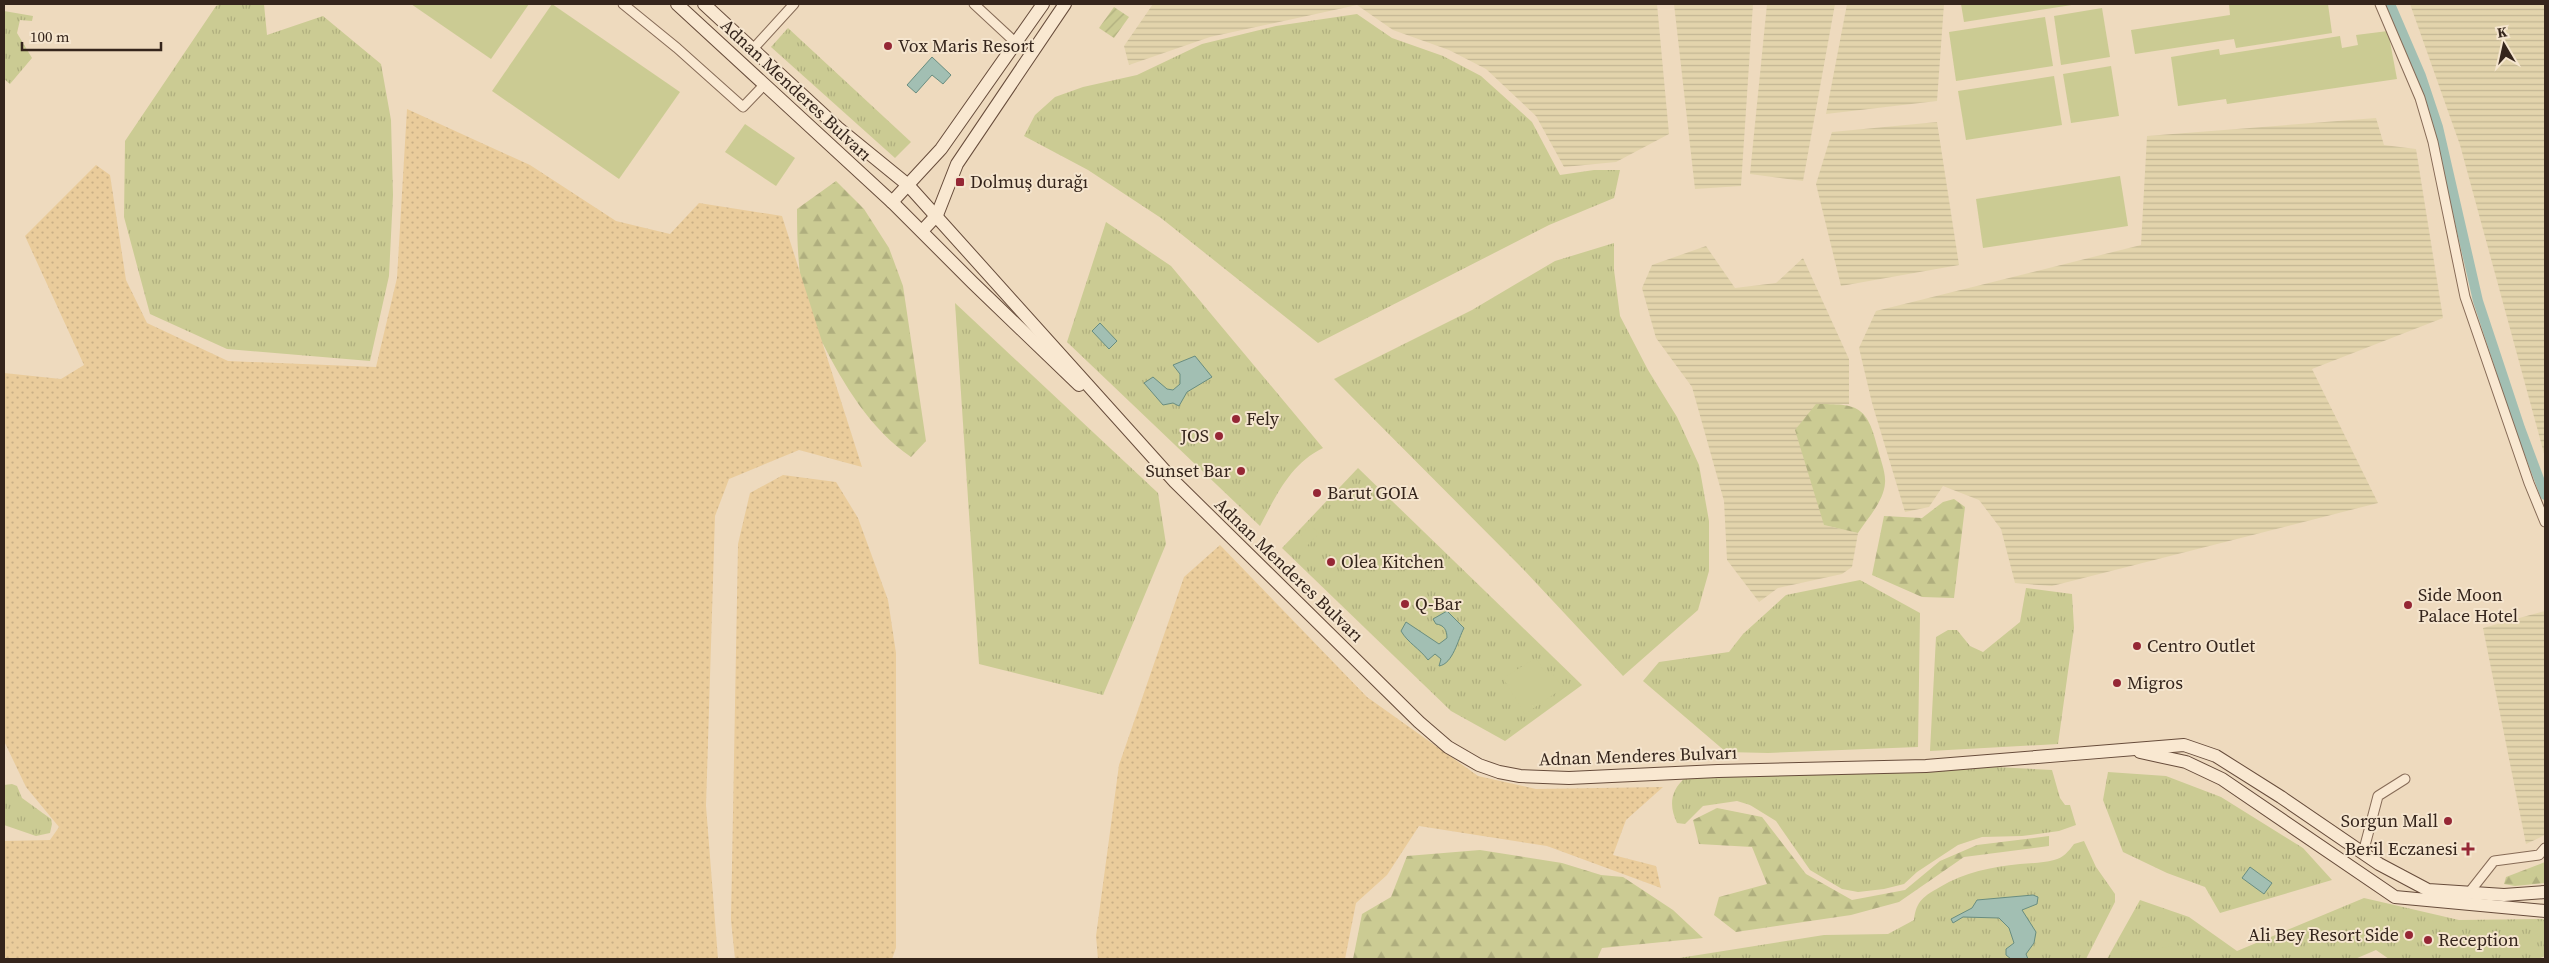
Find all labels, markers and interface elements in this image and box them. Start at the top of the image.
street label: Adnan Menderes Bulvarı [715,13,877,166]
scale bar [22,20,161,52]
north arrow [2479,20,2529,70]
text: K [2496,21,2509,43]
text: 100 m [30,26,70,47]
place label: Vox Maris Resort [898,33,1034,58]
marker: Vox Maris Resort [882,40,894,52]
place label: Dolmuş durağı [970,169,1088,194]
marker: Dolmuş durağı [954,176,966,188]
place label: Fely [1246,406,1280,431]
marker: Fely [1230,413,1242,425]
place label: JOS [1180,423,1209,448]
marker: JOS [1213,430,1225,442]
place label: Sunset Bar [1146,458,1231,483]
marker: Sunset Bar [1235,465,1247,477]
place label: Barut GOIA [1327,480,1419,505]
marker: Barut GOIA [1311,487,1323,499]
street label: Adnan Menderes Bulvarı [1209,492,1369,648]
place label: Olea Kitchen [1341,549,1444,574]
marker: Olea Kitchen [1325,556,1337,568]
place label: Side Moon Palace Hotel [2418,582,2518,628]
place label: Q-Bar [1415,591,1462,616]
marker: Q-Bar [1399,598,1411,610]
marker: Side Moon Palace Hotel [2402,599,2414,611]
place label: Centro Outlet [2147,633,2255,658]
marker: Centro Outlet [2131,640,2143,652]
place label: Migros [2127,670,2183,695]
marker: Migros [2111,677,2123,689]
street label: Adnan Menderes Bulvarı [1538,740,1738,771]
place label: Sorgun Mall [2341,808,2438,833]
marker: Sorgun Mall [2442,815,2454,827]
place label: Beril Eczanesi [2345,836,2458,861]
marker: Beril Eczanesi [2462,843,2474,855]
place label: Ali Bey Resort Side [2248,922,2399,947]
place label: Reception [2438,927,2519,952]
marker: Ali Bey Resort Side [2403,929,2415,941]
marker: Reception [2422,934,2434,946]

